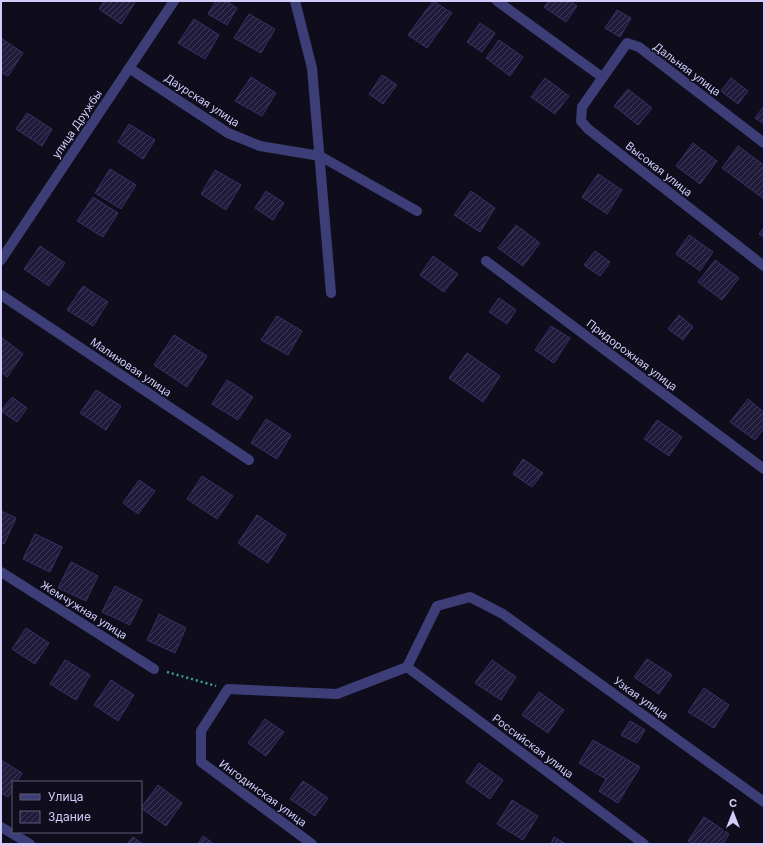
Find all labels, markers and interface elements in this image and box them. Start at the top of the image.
street label: Дальняя улица [651,39,723,99]
street label: Даурская улица [162,70,242,130]
street label: улица Дружбы [49,87,105,161]
street label: Высокая улица [623,139,695,199]
street label: Придорожная улица [584,316,680,394]
street label: Малиновая улица [88,335,174,399]
street label: Жемчужная улица [38,578,130,642]
street label: Узкая улица [611,674,671,722]
street label: Российская улица [490,711,576,781]
street label: Ингодинская улица [216,757,310,829]
legend [12,781,142,833]
text: Улица [48,789,83,804]
north arrow [713,793,753,833]
text: С [729,796,737,810]
text: Здание [48,809,91,824]

